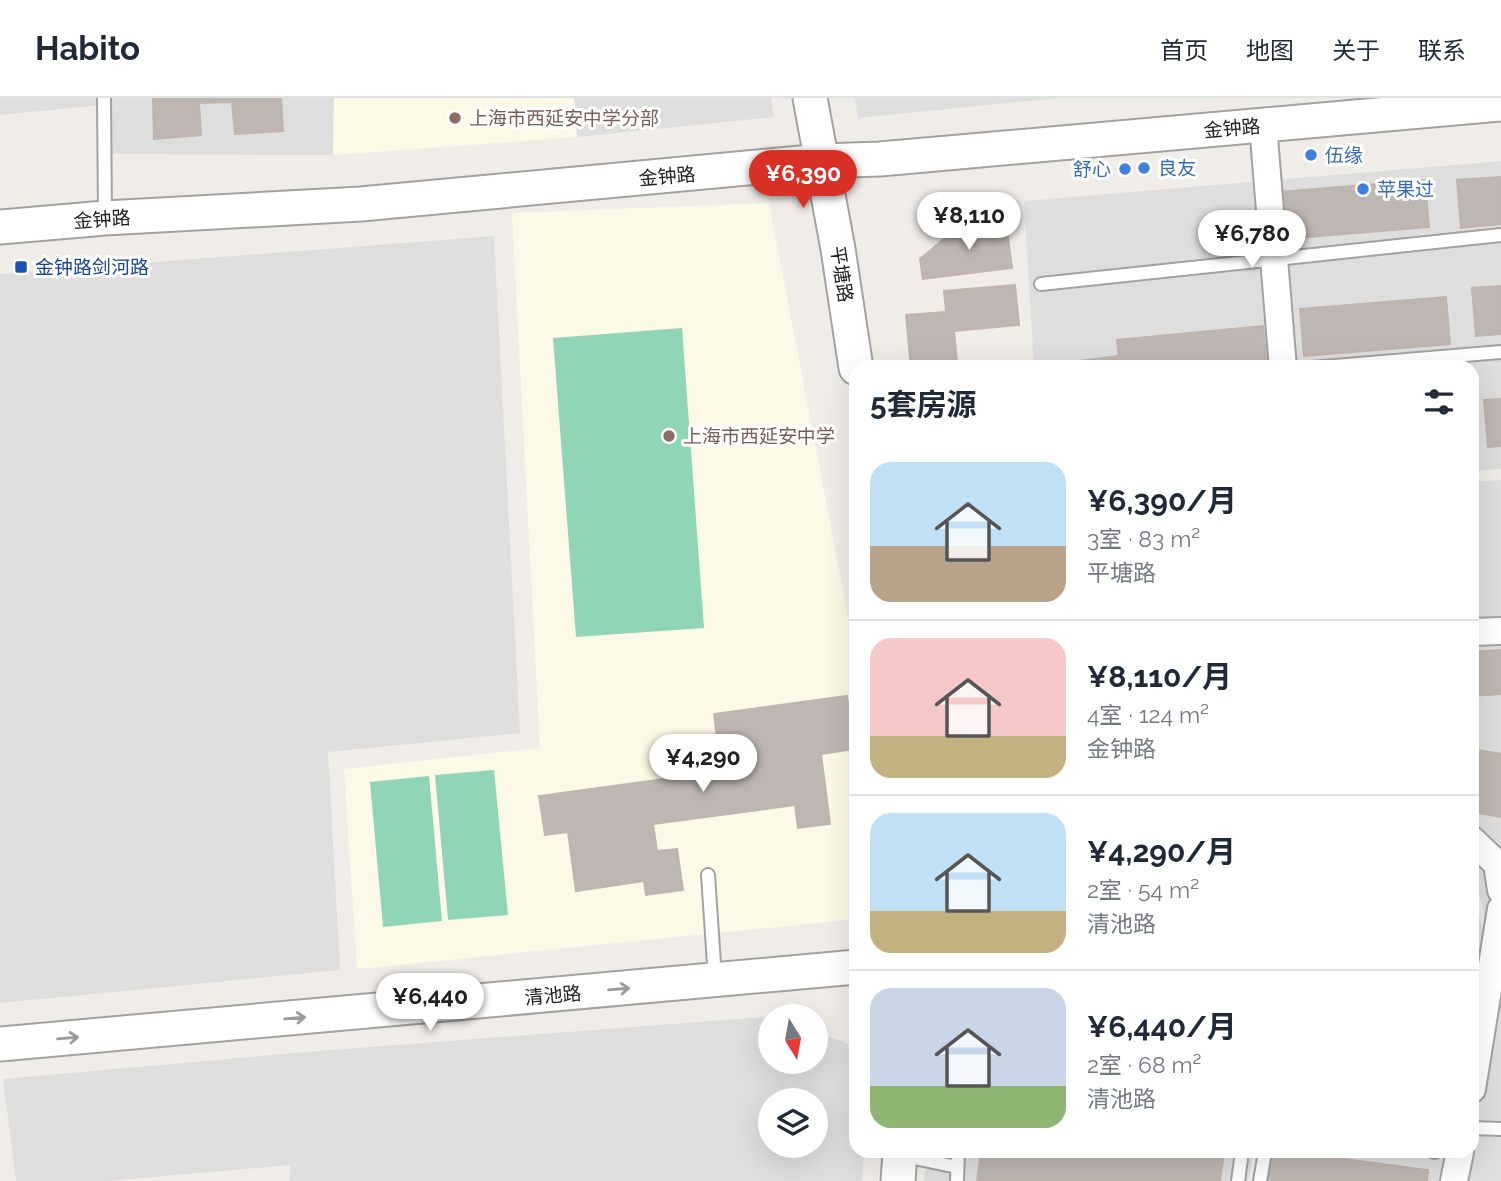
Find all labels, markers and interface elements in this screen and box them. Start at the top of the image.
text: Habito [35,29,140,68]
text: 首页 [1160,36,1208,65]
text: 地图 [1246,36,1294,65]
text: 关于 [1332,36,1380,65]
text: 联系 [1418,36,1466,65]
place label: 上海市西延安中学分部 [469,107,659,129]
marker: 上海市西延安中学分部 [447,110,463,126]
street label: 金钟路 [1203,115,1261,141]
place label: 伍缘 [1325,144,1363,166]
marker: 伍缘 [1303,147,1319,163]
pin: ¥6,390 [746,150,860,210]
place label: 良友 [1158,157,1196,179]
place label: 舒心 [1073,158,1111,180]
text: ¥6,390 [765,159,841,186]
marker: 良友 [1136,160,1152,176]
marker: 舒心 [1117,161,1133,177]
street label: 金钟路 [638,163,696,189]
place label: 苹果过 [1377,178,1434,200]
marker: 苹果过 [1355,181,1371,197]
pin: ¥8,110 [912,192,1026,252]
text: ¥8,110 [933,201,1005,228]
street label: 金钟路 [73,206,131,232]
pin: ¥6,780 [1195,211,1309,270]
text: ¥6,780 [1214,219,1290,246]
street label: 平塘路 [827,244,857,304]
place label: 金钟路剑河路 [35,256,149,278]
marker: 金钟路剑河路 [13,259,29,275]
icon: filters [1420,383,1458,421]
text: 5套房源 [870,387,977,422]
place label: 上海市西延安中学 [683,425,835,447]
marker: 上海市西延安中学 [661,428,677,444]
text: ¥6,390/月 [1087,483,1237,518]
icon: home [926,490,1010,574]
text: 3室 · 83 m² [1087,525,1200,552]
text: 平塘路 [1087,559,1156,586]
text: ¥8,110/月 [1087,659,1232,694]
icon: home [926,666,1010,750]
text: 4室 · 124 m² [1087,701,1209,728]
pin: ¥4,290 [646,734,760,794]
text: 金钟路 [1087,735,1156,762]
text: ¥4,290 [665,743,741,770]
text: ¥4,290/月 [1087,834,1236,869]
icon: home [926,841,1010,925]
text: 2室 · 54 m² [1087,876,1199,903]
text: 清池路 [1087,910,1156,937]
pin: ¥6,440 [373,974,487,1033]
text: ¥6,440 [392,982,468,1009]
street label: 清池路 [524,982,582,1008]
one-way arrow [607,982,630,995]
north arrow [758,1004,828,1074]
map controls [758,1004,828,1158]
text: ¥6,440/月 [1087,1009,1237,1044]
one-way arrow [283,1011,305,1024]
icon: home [926,1016,1010,1100]
one-way arrow [56,1031,79,1044]
text: 2室 · 68 m² [1087,1051,1202,1078]
text: 清池路 [1087,1085,1156,1112]
button: layers [758,1088,828,1158]

